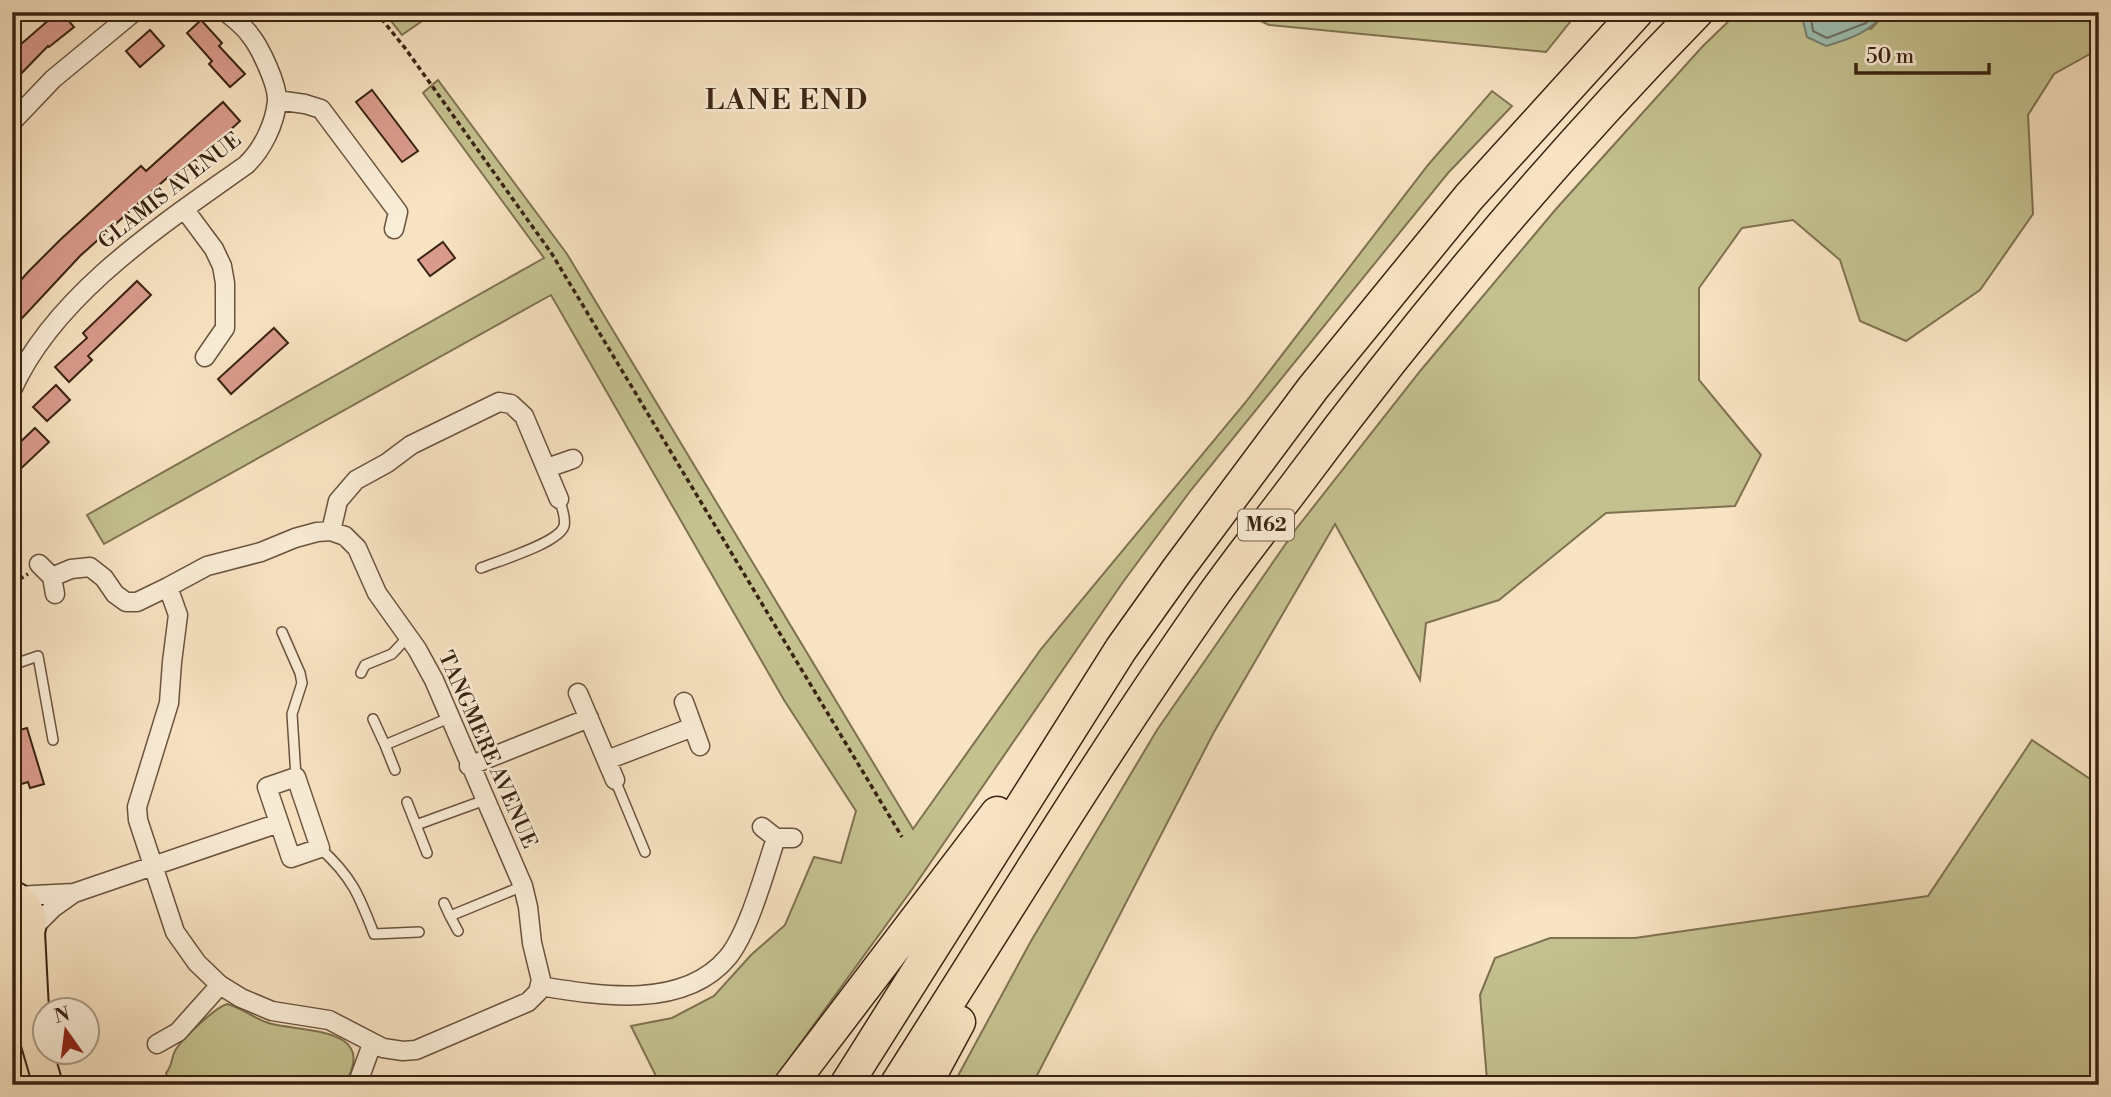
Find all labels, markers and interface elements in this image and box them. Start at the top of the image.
scale bar [1856,32,1988,76]
text: 50 m [1866,44,1914,70]
district label: LANE END [705,83,869,118]
street label: GLAMIS AVENUE [93,127,247,255]
road number: M62 [1238,510,1294,540]
street label: TANGMERE AVENUE [432,647,542,853]
north arrow [32,996,102,1066]
text: N [52,1002,72,1029]

